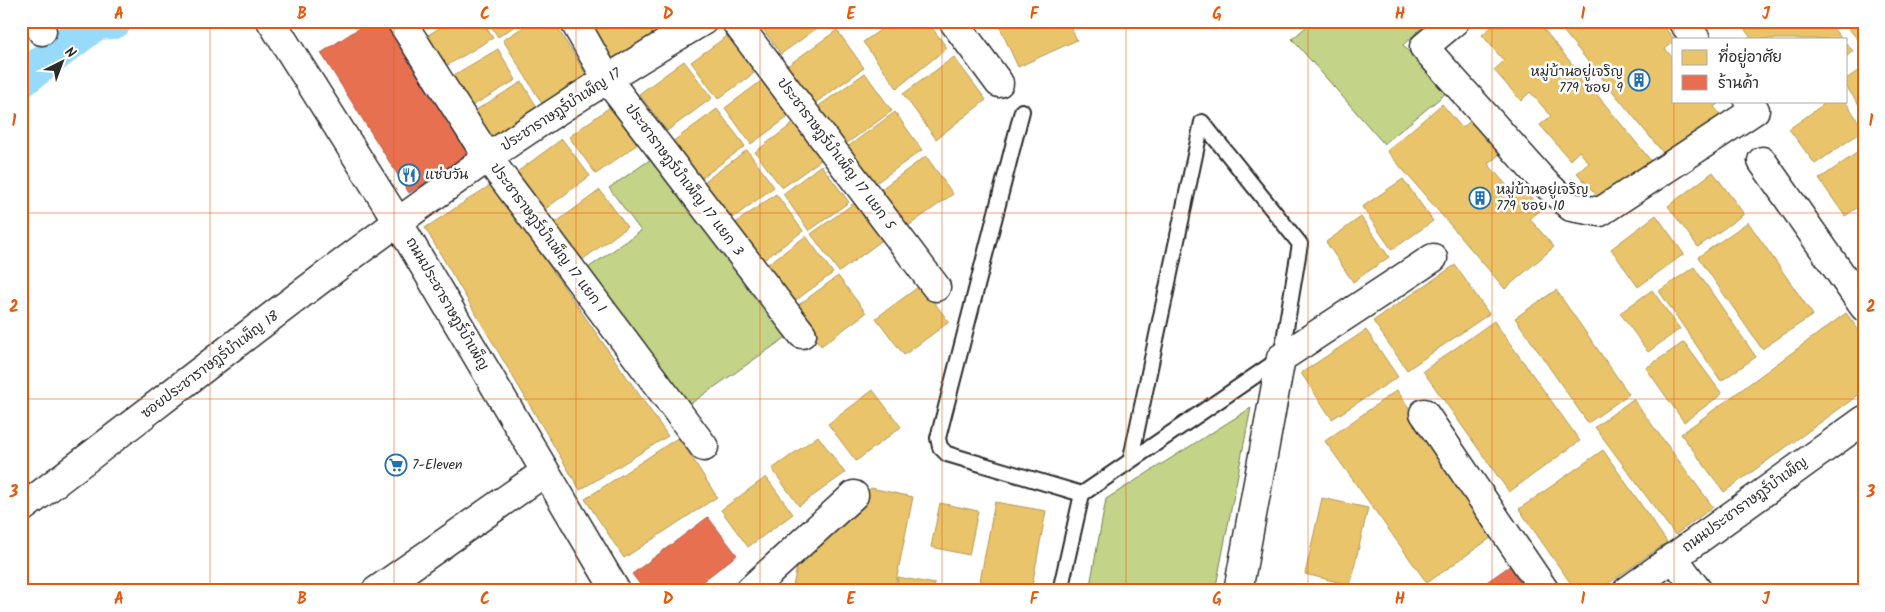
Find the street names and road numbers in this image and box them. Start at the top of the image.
street label: ประชาราษฎร์บำเพ็ญ 17 [496,62,626,157]
street label: ประชาราษฎร์บำเพ็ญ 17 แยก 5 [771,73,901,236]
street label: ประชาราษฎร์บำเพ็ญ 17 แยก 3 [619,99,749,261]
street label: ประชาราษฎร์บำเพ็ญ 17 แยก 1 [484,159,612,317]
street label: ถนนประชาราษฎร์บำเพ็ญ [400,233,494,375]
street label: ซอยประชาราษฎร์บำเพ็ญ 18 [136,305,284,424]
street label: ถนนประชาราษฎร์บำเพ็ญ [1678,452,1812,558]

